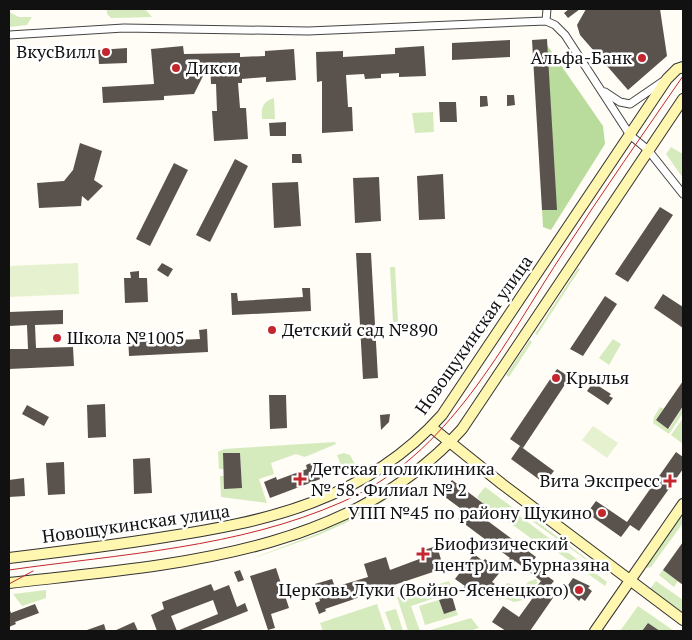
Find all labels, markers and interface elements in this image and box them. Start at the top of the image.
place label: ВкусВилл [16,39,96,63]
place label: Альфа-Банк [531,45,632,69]
marker: ВкусВилл [100,46,112,58]
marker: Альфа-Банк [636,52,648,64]
place label: Дикси [186,55,238,79]
marker: Дикси [170,62,182,74]
street label: Новощукинская улица [409,250,537,419]
place label: Детский сад №890 [282,317,438,341]
marker: Детский сад №890 [266,324,278,336]
place label: Школа №1005 [67,325,185,349]
marker: Школа №1005 [51,332,63,344]
place label: Крылья [566,365,629,389]
marker: Крылья [550,372,562,384]
place label: Детская поликлиника № 58. Филиал № 2 [311,456,495,501]
place label: Вита Экспресс [540,468,660,492]
marker: Детская поликлиника № 58. Филиал № 2 [293,472,307,486]
marker: Вита Экспресс [664,475,676,487]
street label: Новощукинская улица [40,498,231,548]
place label: УПП №45 по району Щукино [348,500,592,524]
marker: УПП №45 по району Щукино [596,507,608,519]
place label: Биофизический центр им. Бурназяна [434,531,610,576]
marker: Биофизический центр им. Бурназяна [416,547,430,561]
place label: Церковь Луки (Войно-Ясенецкого) [279,577,569,601]
marker: Церковь Луки (Войно-Ясенецкого) [573,584,585,596]

